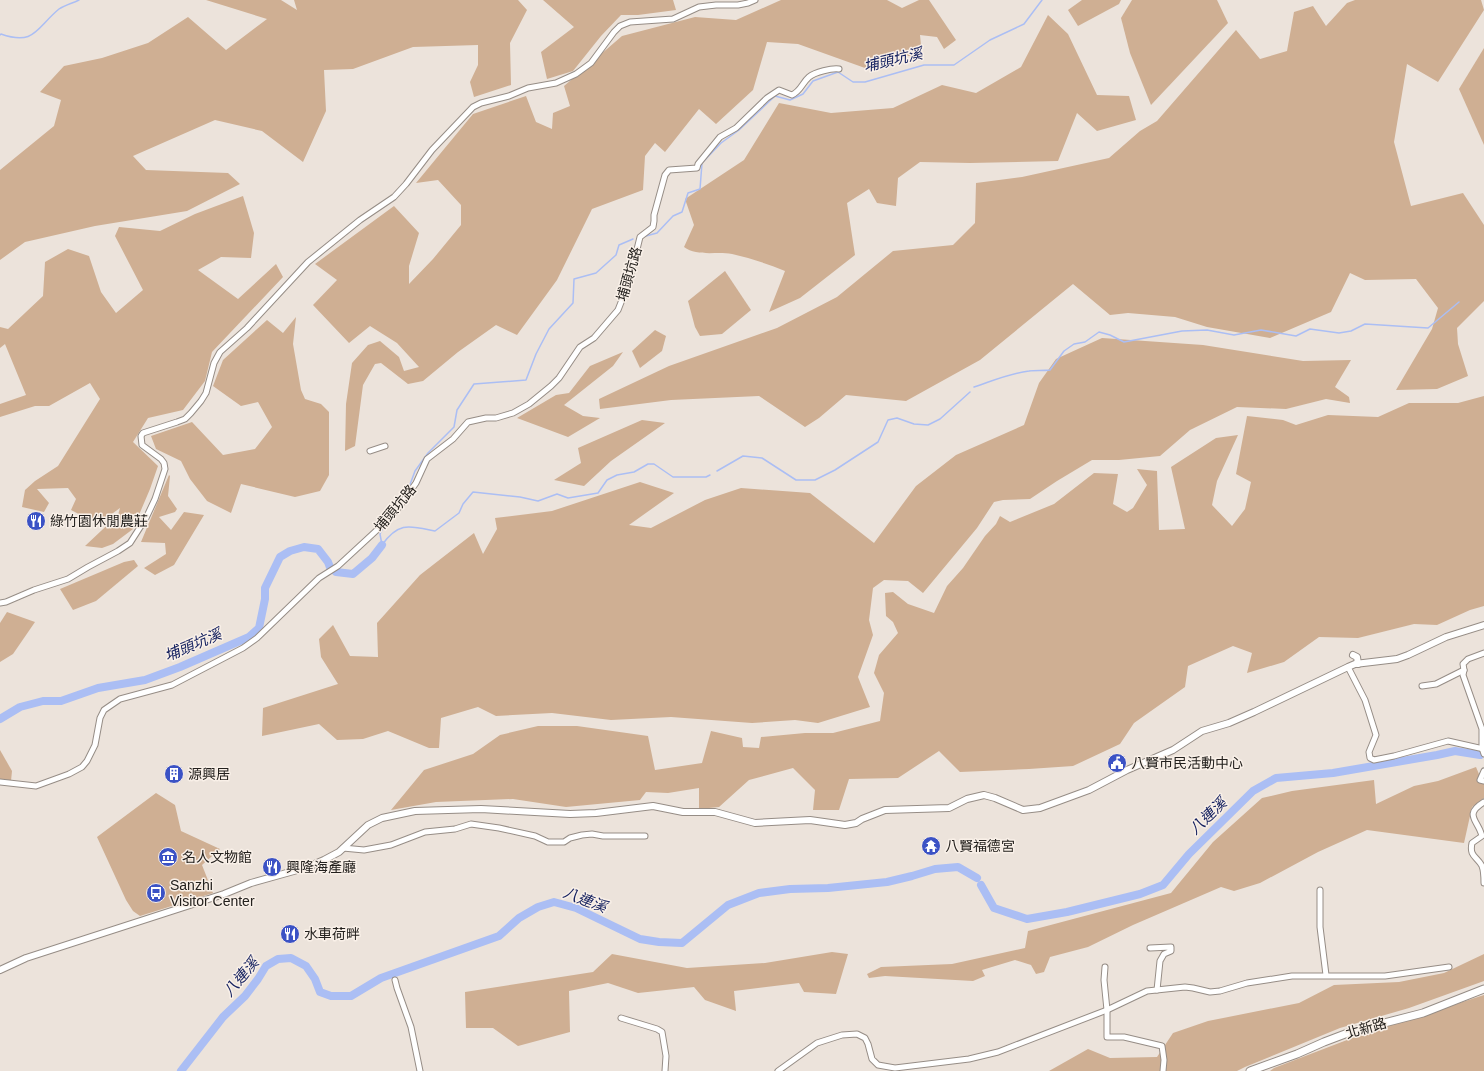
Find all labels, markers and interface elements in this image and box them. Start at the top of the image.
water label: 埔頭坑溪 [862,44,926,75]
street label: 埔頭坑路 [614,245,644,303]
street label: 埔頭坑路 [371,481,419,535]
restaurant icon: 綠竹園休閒農莊 [25,510,47,532]
place label: 綠竹園休閒農莊 [50,513,148,529]
water label: 埔頭坑溪 [162,624,226,664]
public building icon: 八賢市民活動中心 [1106,752,1128,774]
place label: 八賢市民活動中心 [1131,755,1243,771]
building icon: 源興居 [163,763,185,785]
place label: 源興居 [188,766,230,782]
water label: 八連溪 [1186,793,1231,837]
temple icon: 八賢福德宮 [920,835,942,857]
place label: 八賢福德宮 [945,838,1015,854]
museum icon: 名人文物館 [157,846,179,868]
place label: 名人文物館 [182,849,252,865]
restaurant icon: 興隆海產廳 [261,856,283,878]
place label: 興隆海產廳 [286,859,356,875]
place label: Sanzhi Visitor Center [170,877,255,909]
bus stop icon: Sanzhi Visitor Center [145,882,167,904]
water label: 八連溪 [561,884,611,916]
restaurant icon: 水車荷畔 [279,923,301,945]
place label: 水車荷畔 [304,926,360,942]
water label: 八連溪 [220,952,263,999]
street label: 北新路 [1344,1015,1388,1041]

